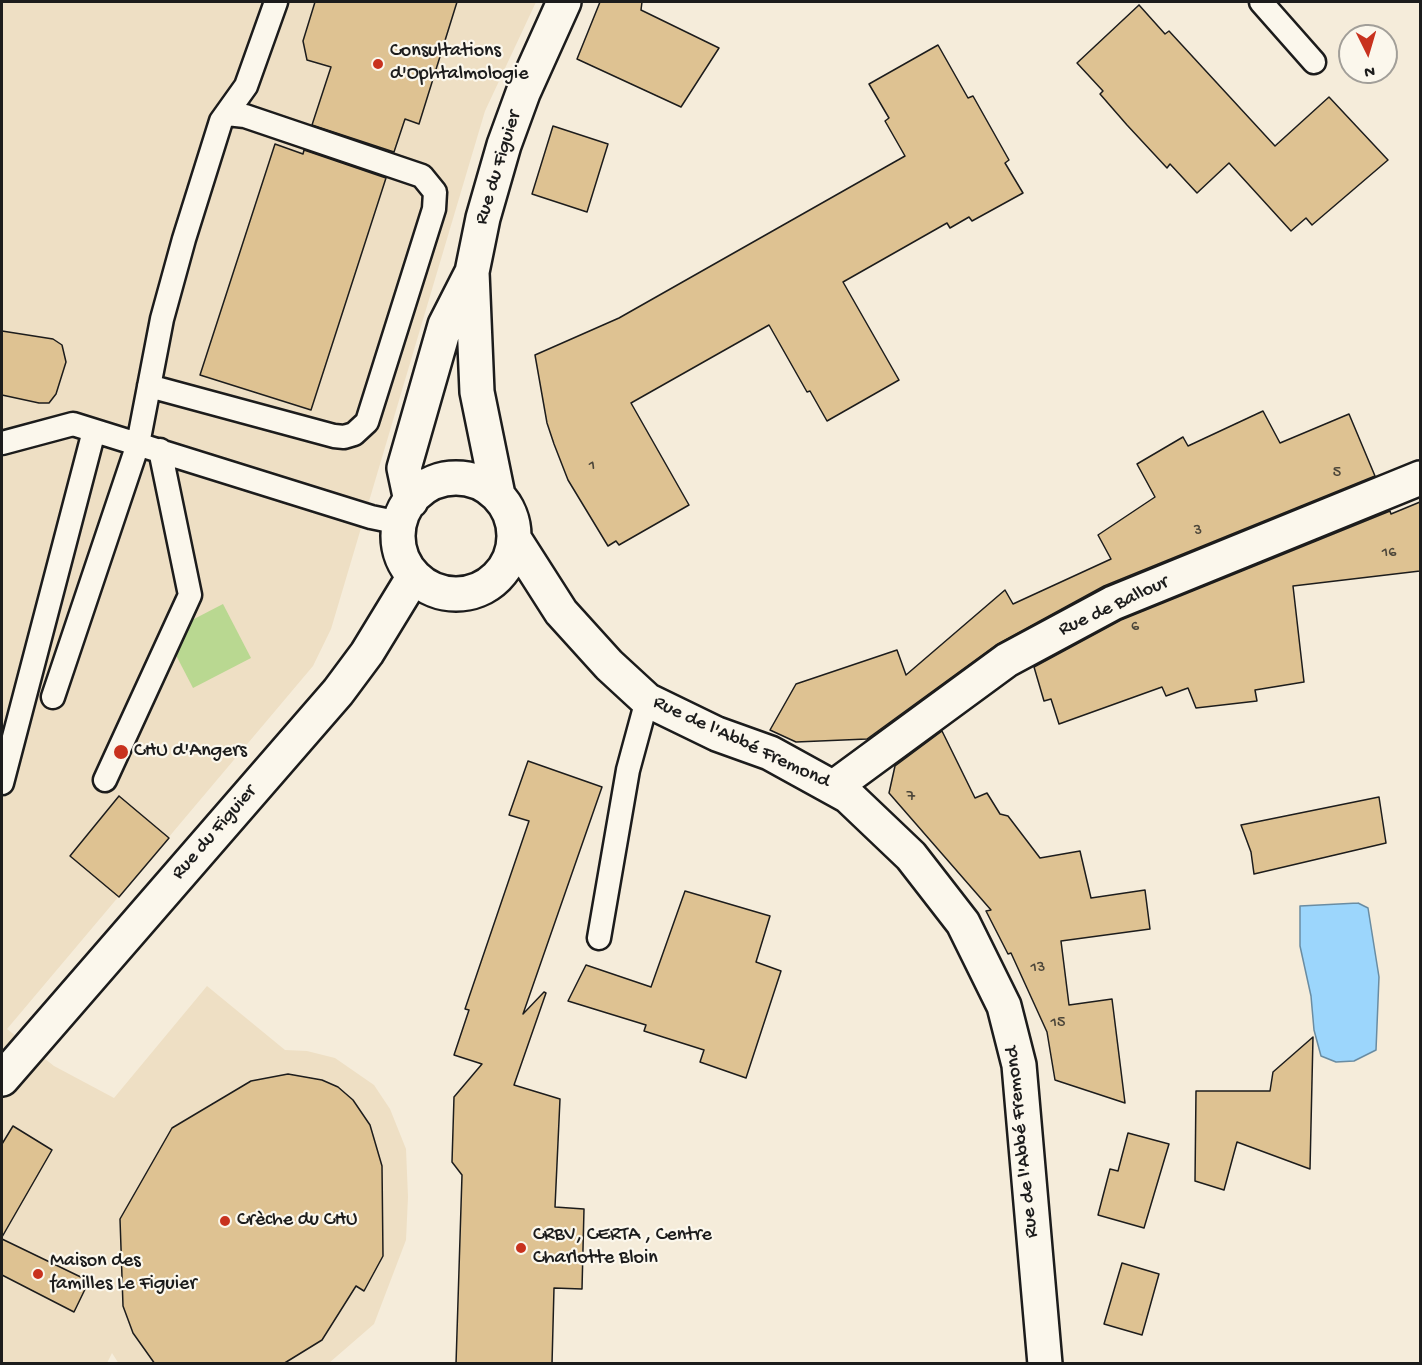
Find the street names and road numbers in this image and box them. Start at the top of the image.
street label: Rue du Figuier [470,108,528,228]
street label: Rue de Ballour [1055,571,1173,643]
street label: Rue de l'Abbé Fremond [649,691,833,795]
street label: Rue du Figuier [167,781,263,885]
street label: Rue de l'Abbé Fremond [1001,1045,1045,1239]

